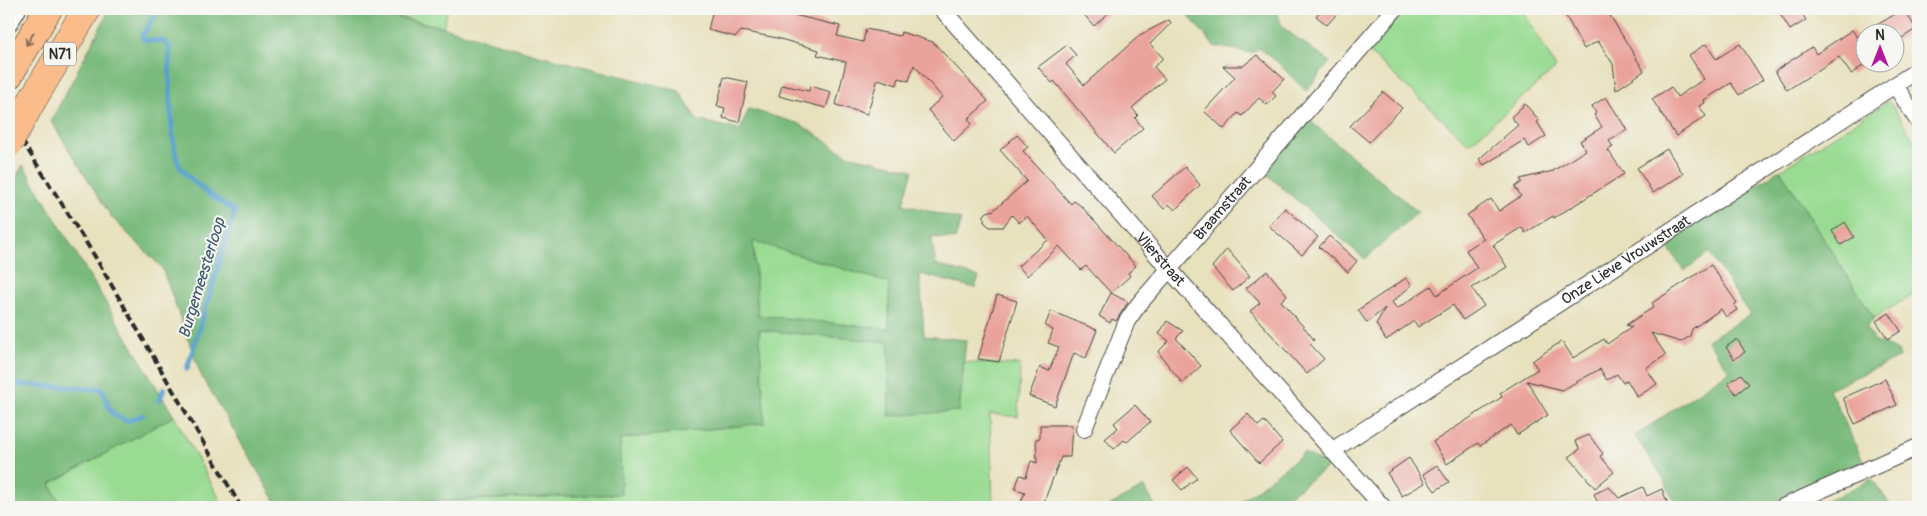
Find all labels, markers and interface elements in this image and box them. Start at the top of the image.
north arrow [1854,22,1904,72]
text: N [1875,27,1885,44]
one-way arrow [25,32,35,46]
road number: N71 [44,42,76,66]
street label: Braamstraat [1189,171,1256,244]
street label: Onze Lieve Vrouwstraat [1558,211,1695,309]
water label: Burgemeesterloop [174,214,230,340]
street label: Vlierstraat [1132,228,1190,291]

